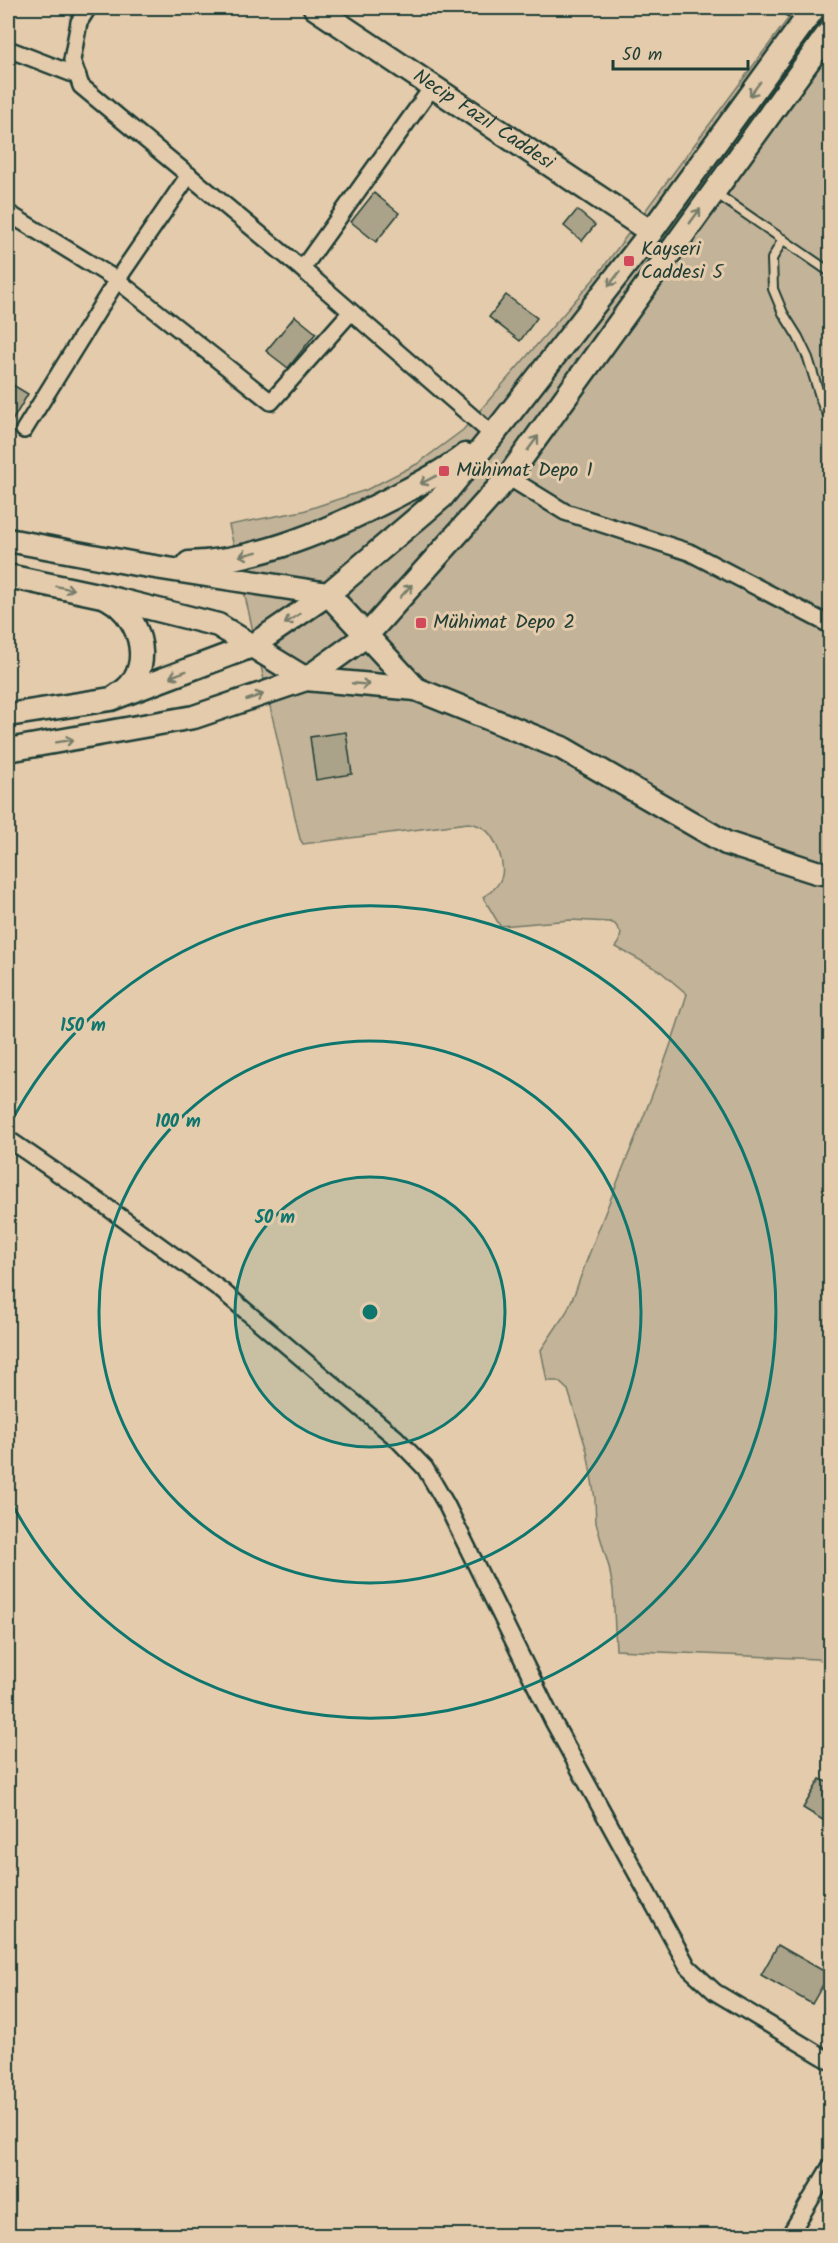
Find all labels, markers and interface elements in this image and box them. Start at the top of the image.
scale bar [613,33,748,71]
text: 50 m [622,41,662,70]
street label: Necip Fazıl Caddesi [406,61,561,180]
one-way arrow [749,80,761,96]
one-way arrow [689,209,701,225]
place label: Kayseri Caddesi 5 [641,234,725,289]
marker: Kayseri Caddesi 5 [622,254,636,268]
one-way arrow [608,271,621,287]
one-way arrow [527,435,539,451]
place label: Mühimat Depo 1 [456,455,593,487]
marker: Mühimat Depo 1 [437,464,451,478]
one-way arrow [419,474,437,486]
one-way arrow [239,548,258,560]
one-way arrow [55,582,74,594]
one-way arrow [399,584,413,599]
place label: Mühimat Depo 2 [433,607,575,639]
one-way arrow [284,613,300,625]
marker: Mühimat Depo 2 [414,616,428,630]
one-way arrow [169,669,187,680]
one-way arrow [351,679,371,690]
one-way arrow [245,690,264,701]
one-way arrow [55,735,75,746]
text: 150 m [60,1012,106,1041]
text: 100 m [155,1108,201,1137]
text: 50 m [254,1204,295,1233]
centre of rings [360,1302,380,1322]

